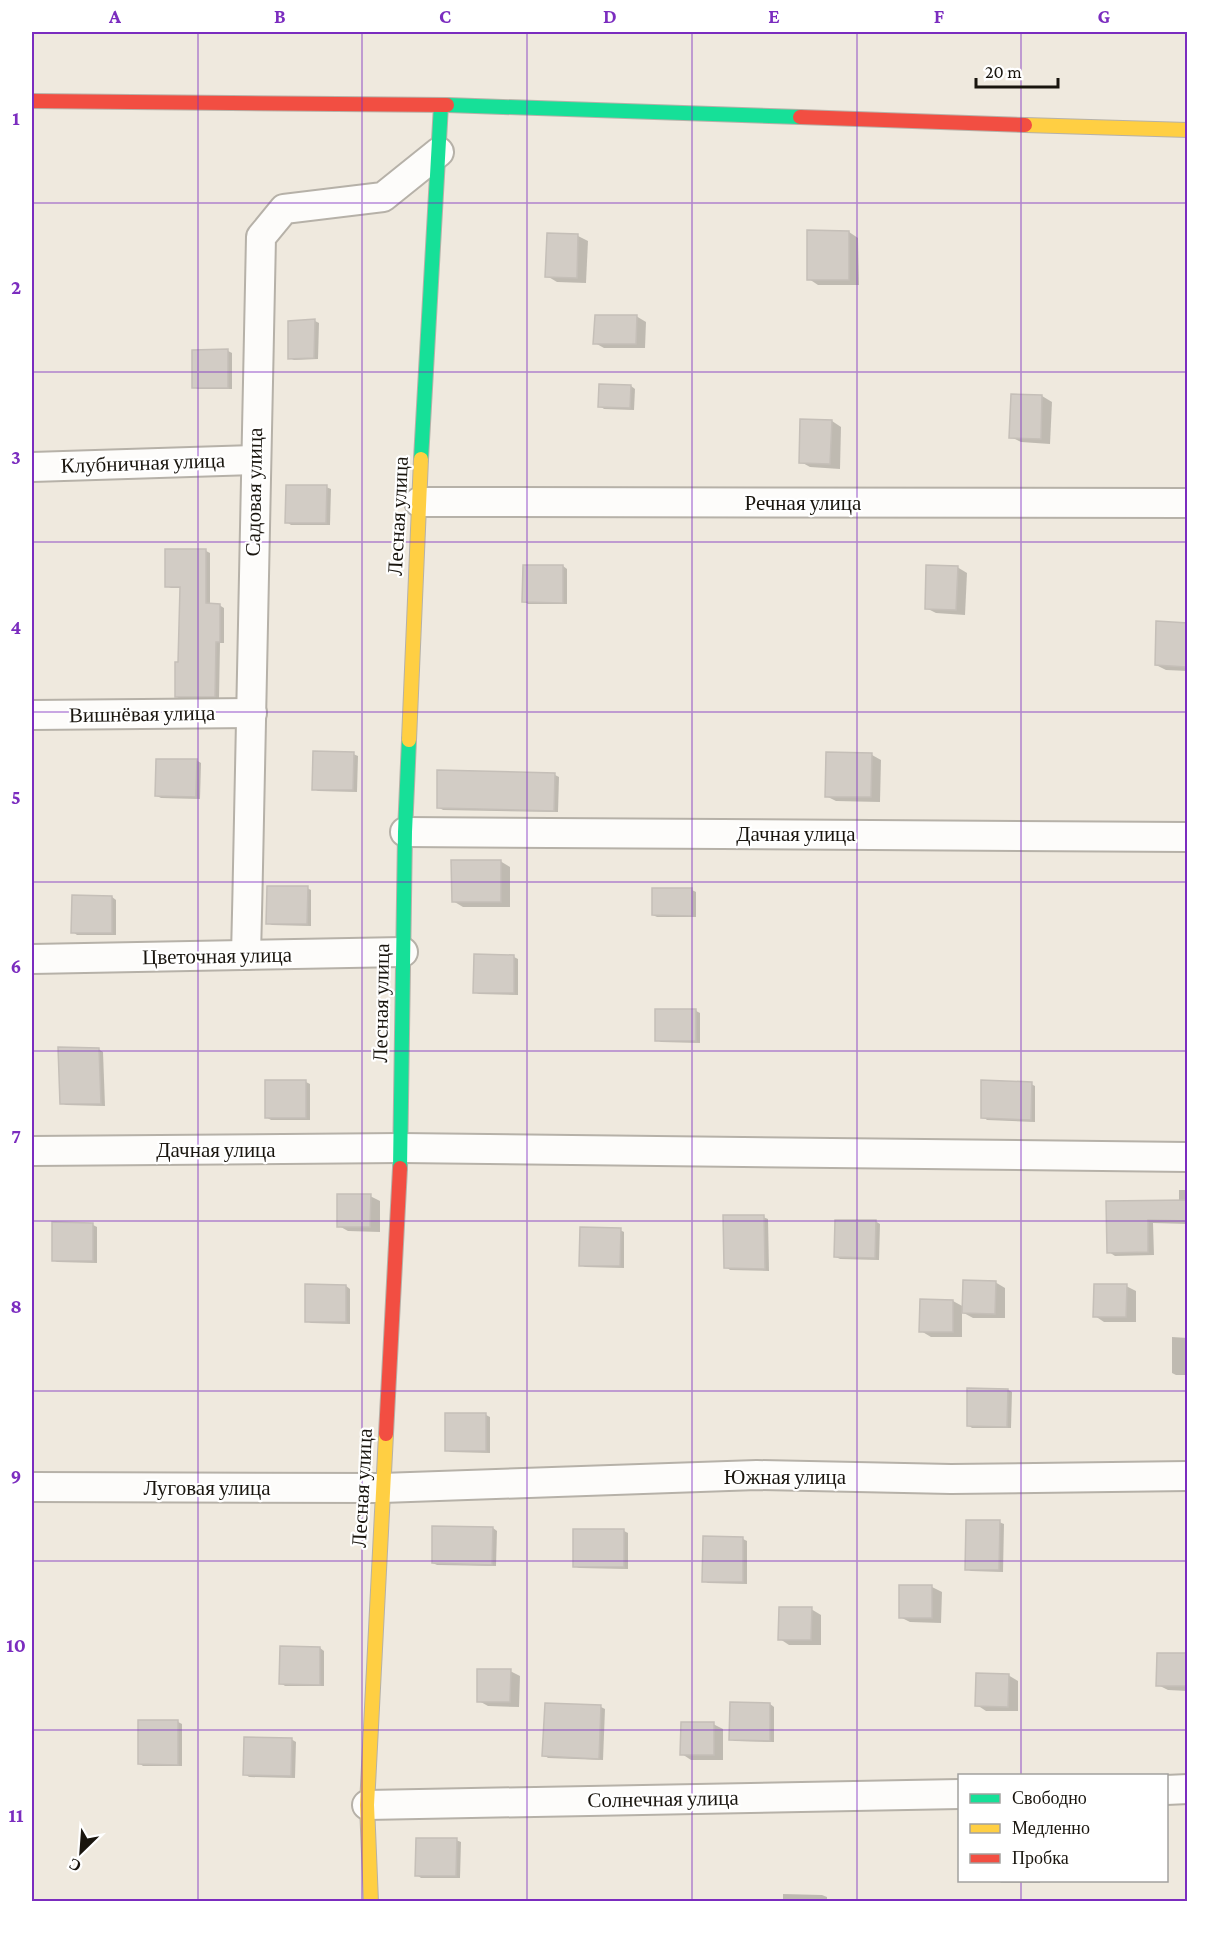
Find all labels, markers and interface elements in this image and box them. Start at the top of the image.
text: A [108,5,122,27]
text: B [274,5,286,27]
text: C [439,5,451,27]
text: D [603,5,617,27]
text: E [768,5,780,27]
text: F [934,5,945,27]
text: G [1098,5,1111,27]
scale bar [976,51,1058,89]
text: 20 m [985,62,1022,82]
text: 1 [12,107,20,129]
text: 2 [11,276,21,298]
street label: Садовая улица [241,427,267,557]
text: 3 [11,446,21,468]
street label: Клубничная улица [60,448,226,478]
street label: Лесная улица [383,455,413,576]
street label: Речная улица [745,491,862,515]
text: 4 [11,616,22,638]
street label: Вишнёвая улица [69,701,216,727]
text: 5 [11,786,21,808]
street label: Дачная улица [736,822,856,846]
street label: Лесная улица [368,942,394,1063]
street label: Цветочная улица [142,943,293,969]
text: 6 [11,955,21,977]
text: 7 [11,1125,21,1147]
street label: Дачная улица [156,1138,276,1162]
text: 8 [10,1295,22,1317]
street label: Лесная улица [347,1427,377,1548]
text: 9 [11,1465,21,1487]
street label: Южная улица [724,1465,847,1489]
street label: Луговая улица [143,1476,271,1500]
text: 10 [6,1634,26,1656]
legend [958,1774,1168,1882]
street label: Солнечная улица [587,1786,740,1812]
text: Свободно [1012,1788,1087,1808]
text: 11 [9,1804,24,1826]
text: Медленно [1012,1818,1090,1838]
north arrow [51,1822,111,1882]
text: Пробка [1012,1848,1069,1868]
text: С [66,1855,84,1875]

